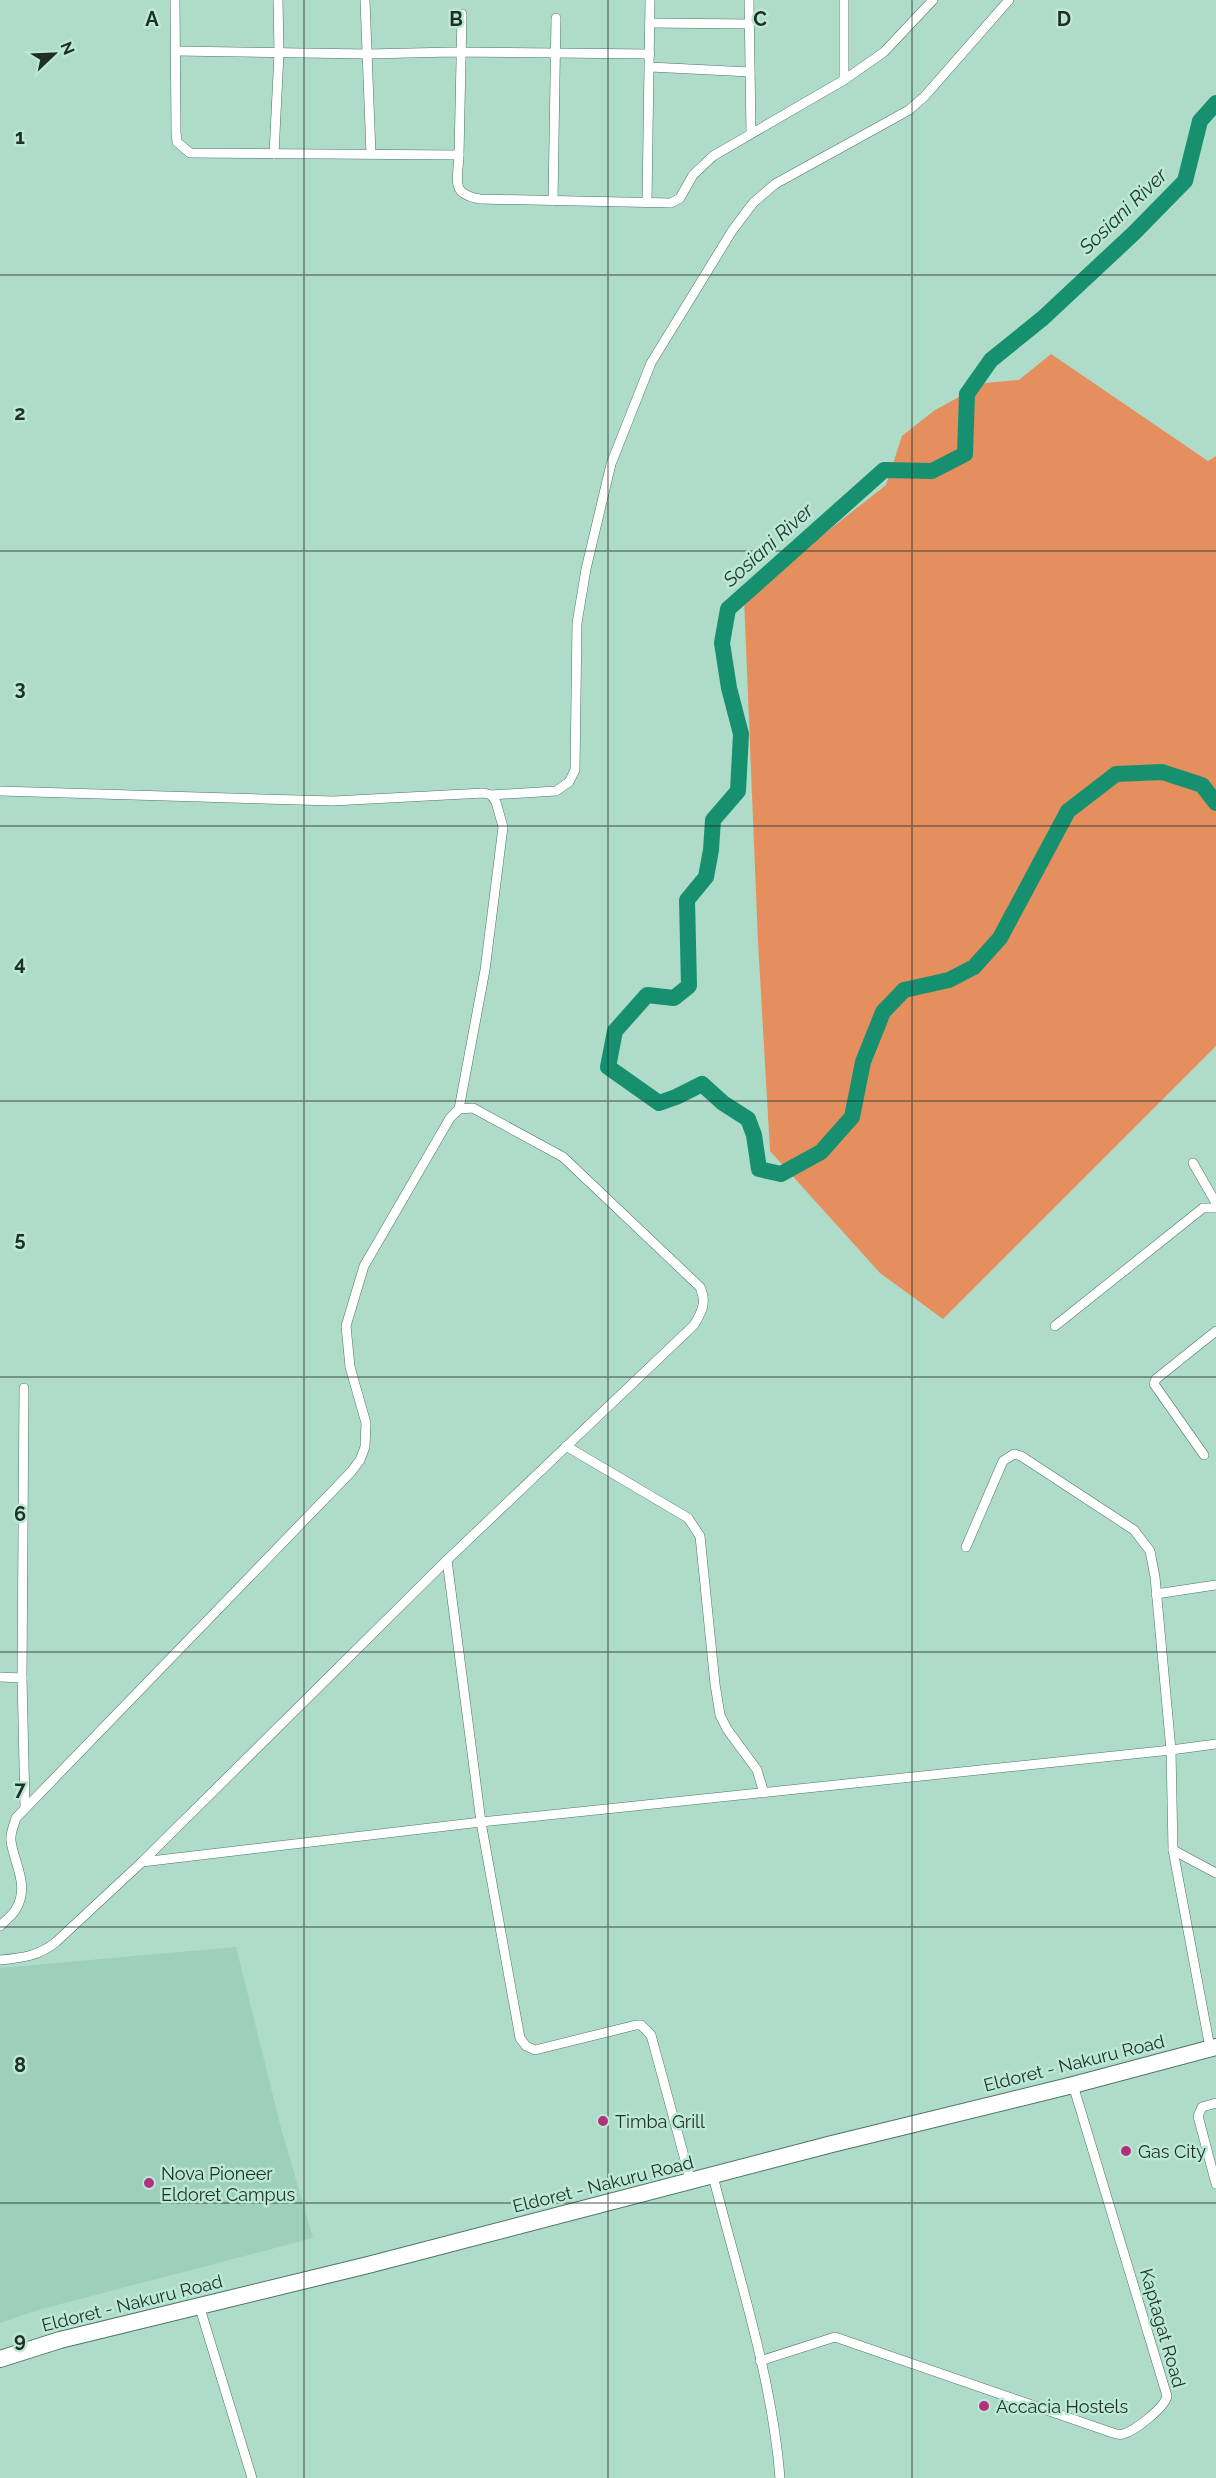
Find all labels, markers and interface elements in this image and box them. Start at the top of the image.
text: A [145,7,159,31]
text: B [449,7,463,31]
text: C [753,7,767,31]
text: D [1057,7,1071,31]
north arrow [24,24,84,84]
text: N [56,39,78,58]
text: 1 [15,125,25,149]
water label: Sosiani River [1073,162,1173,260]
text: 2 [14,401,26,425]
water label: Sosiani River [717,497,819,592]
text: 3 [14,676,26,700]
text: 4 [14,951,26,975]
text: 5 [14,1227,26,1251]
text: 6 [14,1502,26,1526]
text: 7 [14,1777,26,1801]
street label: Eldoret - Nakuru Road [981,2030,1167,2096]
text: 8 [14,2053,26,2077]
place label: Timba Grill [615,2111,705,2132]
marker: Timba Grill [596,2114,610,2128]
place label: Gas City [1138,2141,1206,2162]
marker: Gas City [1119,2144,1133,2158]
street label: Eldoret - Nakuru Road [510,2151,696,2217]
place label: Nova Pioneer Eldoret Campus [161,2163,295,2205]
marker: Nova Pioneer Eldoret Campus [142,2176,156,2190]
street label: Kaptagat Road [1136,2266,1190,2390]
street label: Eldoret - Nakuru Road [39,2270,225,2336]
text: 9 [14,2328,26,2352]
place label: Accacia Hostels [996,2396,1128,2417]
marker: Accacia Hostels [977,2399,991,2413]

